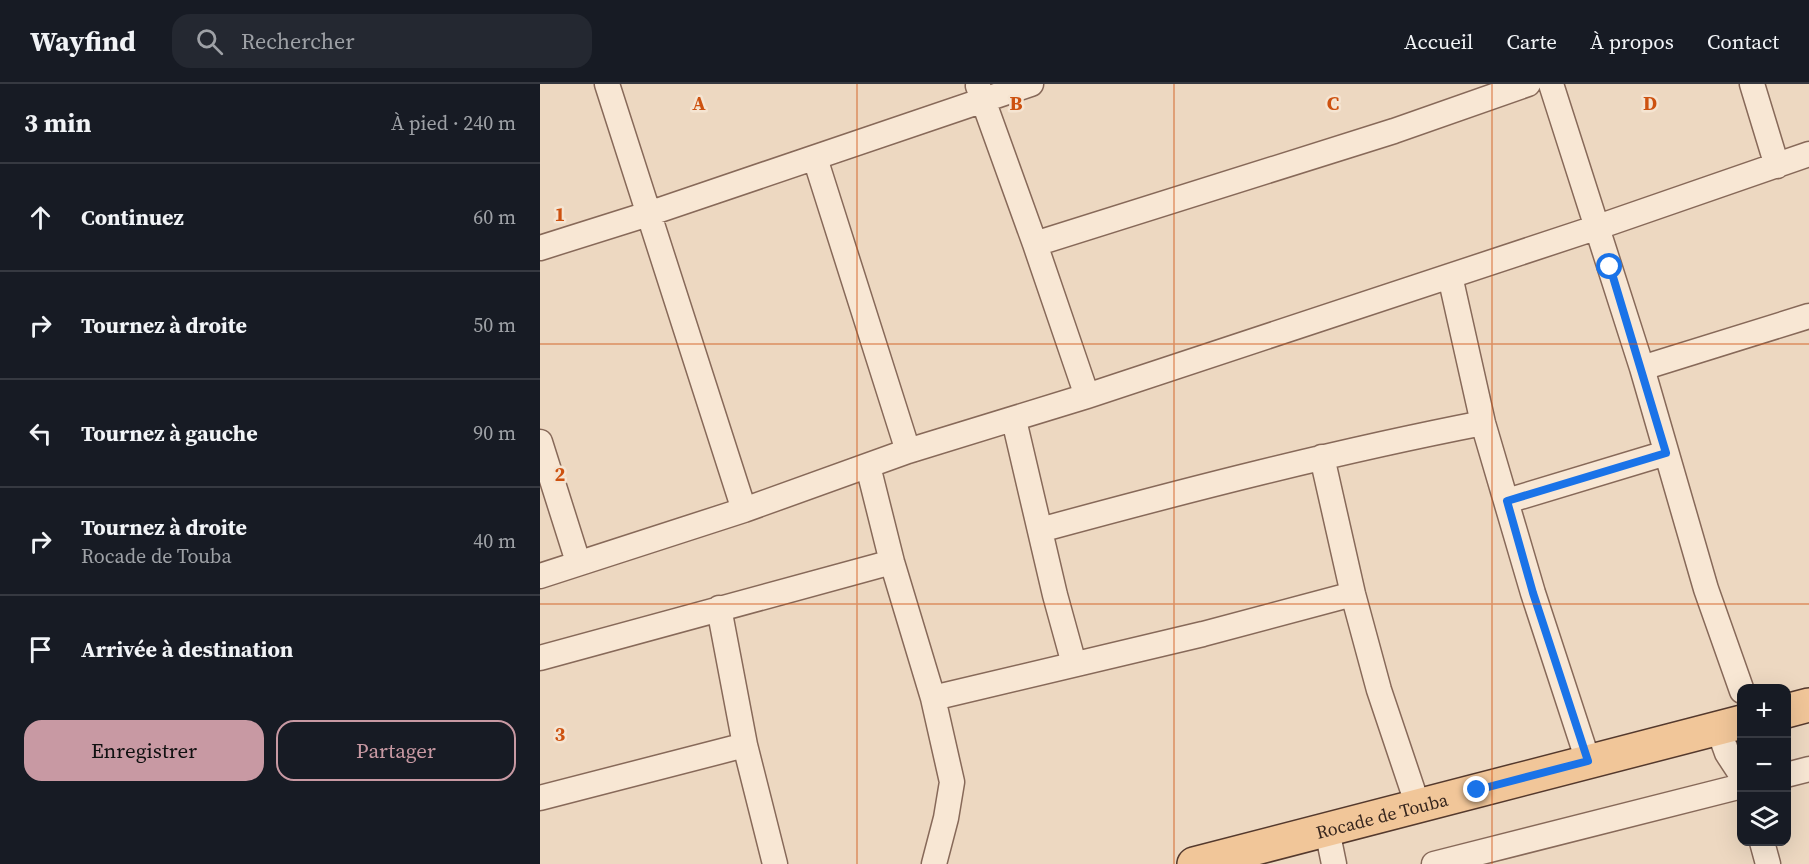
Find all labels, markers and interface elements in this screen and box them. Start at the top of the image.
search box [172,14,592,68]
text: Wayfind [30,22,136,60]
icon: search [193,25,226,58]
text: Rechercher [241,26,354,56]
text: Accueil [1404,27,1473,56]
text: Carte [1506,27,1557,56]
text: À propos [1590,27,1674,56]
text: Contact [1707,27,1779,56]
text: A [692,89,706,117]
text: B [1009,89,1023,117]
text: C [1327,89,1339,117]
text: D [1643,89,1657,117]
text: 3 min [24,105,91,141]
text: À pied · 240 m [391,109,516,137]
text: 1 [555,200,565,228]
icon: ahead [24,201,57,234]
text: Continuez [81,202,184,232]
text: 60 m [473,203,516,231]
route start [1596,253,1622,279]
icon: right [24,309,57,342]
text: Tournez à droite [81,310,247,340]
text: 50 m [473,311,516,339]
icon: left [24,417,57,450]
text: Tournez à gauche [81,418,258,448]
text: 90 m [473,419,516,447]
text: 2 [555,460,566,488]
text: Tournez à droite [81,512,247,542]
icon: right [24,525,57,558]
text: 40 m [473,527,516,555]
text: Rocade de Touba [81,542,232,570]
icon: arrive [24,633,57,666]
text: Arrivée à destination [81,634,293,664]
map controls [1737,684,1791,846]
button: + [1737,684,1791,738]
button: Enregistrer [24,720,264,781]
button: Partager [276,720,516,781]
text: 3 [555,720,566,748]
button: − [1737,738,1791,792]
route end [1463,776,1489,802]
street label: Rocade de Touba [1313,786,1451,844]
button: layers [1737,792,1791,846]

